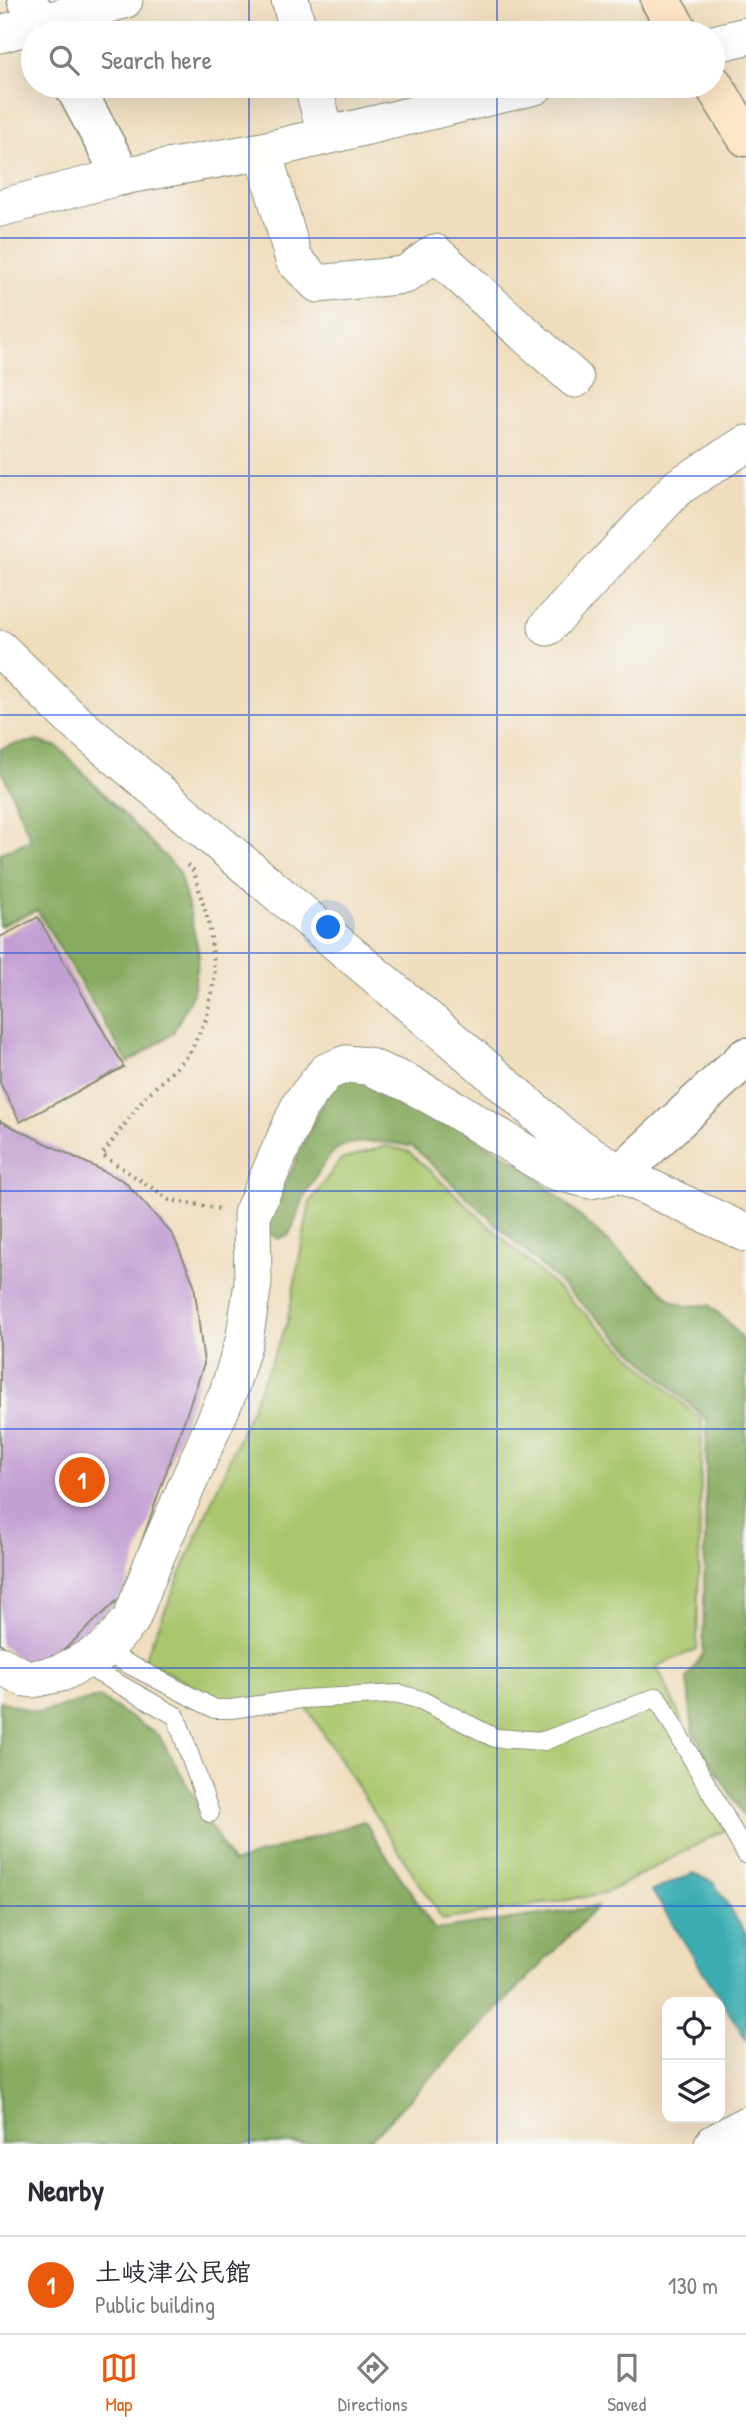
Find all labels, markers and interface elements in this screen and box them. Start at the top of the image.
search box [21,21,725,98]
icon: search [45,41,83,79]
text: Search here [101,42,212,77]
your location [311,910,345,944]
pin: 1 [59,1454,105,1506]
map controls [662,1997,725,2123]
button: locate [662,1997,725,2060]
button: layers [662,2060,725,2123]
text: Nearby [28,2170,104,2210]
text: 土岐津公民館 [95,2254,251,2289]
text: 1 [47,2270,55,2301]
text: 130 m [668,2270,718,2301]
text: Public building [95,2289,215,2320]
tab: Map [100,2349,138,2417]
tab: Directions [338,2349,408,2417]
tab: Saved [607,2349,646,2417]

